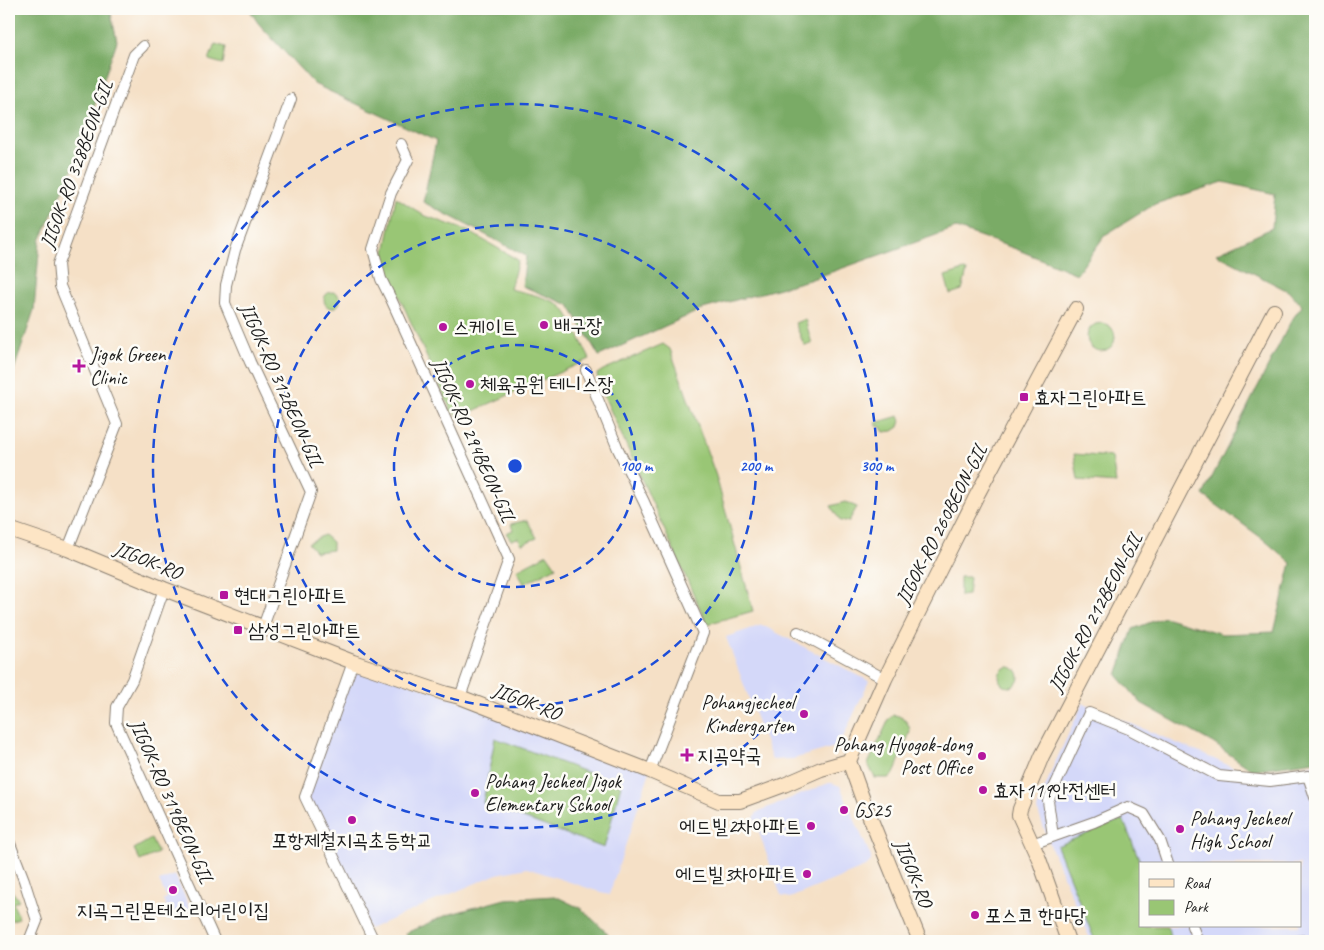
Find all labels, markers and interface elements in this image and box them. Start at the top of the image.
street label: JIGOK-RO 328BEON-GIL [34,76,119,253]
street label: JIGOK-RO 312BEON-GIL [234,298,329,472]
place label: 배구장 [554,313,602,338]
place label: 스케이트 [453,315,517,340]
marker: 배구장 [538,319,550,331]
marker: 스케이트 [437,321,449,333]
place label: Jigok Green Clinic [89,342,167,390]
street label: JIGOK-RO 294BEON-GIL [426,353,521,527]
marker: Jigok Green Clinic [72,359,86,373]
place label: 체육공원 테니스장 [480,372,614,397]
marker: 체육공원 테니스장 [464,378,476,390]
place label: 효자그린아파트 [1034,385,1147,410]
marker: 효자그린아파트 [1018,391,1030,403]
street label: JIGOK-RO 260BEON-GIL [890,439,993,610]
centre of rings [506,457,524,475]
text: 100 m [620,457,654,476]
text: 200 m [740,457,774,476]
text: 300 m [861,457,895,476]
street label: JIGOK-RO 212BEON-GIL [1042,528,1148,697]
street label: JIGOK-RO [109,535,187,586]
place label: 현대그린아파트 [234,583,347,608]
marker: 현대그린아파트 [218,589,230,601]
place label: 삼성그린아파트 [248,618,361,643]
marker: 삼성그린아파트 [232,624,244,636]
street label: JIGOK-RO [488,677,566,727]
place label: Pohangjecheol Kindergarten [701,690,798,738]
marker: Pohangjecheol Kindergarten [798,708,810,720]
street label: JIGOK-RO 319BEON-GIL [124,714,219,888]
place label: Pohang Hyogok-dong Post Office [834,732,974,780]
place label: 지곡약국 [697,743,761,768]
marker: 지곡약국 [681,749,693,761]
marker: Pohang Hyogok-dong Post Office [976,750,988,762]
place label: Pohang Jecheol Jigok Elementary School [485,769,623,817]
place label: 효자119안전센터 [993,778,1117,803]
marker: 효자119안전센터 [977,784,989,796]
marker: Pohang Jecheol Jigok Elementary School [469,787,481,799]
place label: GS25 [854,798,892,823]
marker: GS25 [838,804,850,816]
place label: Pohang Jecheol High School [1190,806,1293,854]
marker: 포항제철지곡초등학교 [346,814,358,826]
place label: 에드빌2차아파트 [679,814,801,839]
marker: 에드빌2차아파트 [805,820,817,832]
marker: Pohang Jecheol High School [1174,823,1186,835]
place label: 포항제철지곡초등학교 [272,828,432,853]
street label: JIGOK-RO [888,835,939,913]
place label: 에드빌3차아파트 [675,862,797,887]
legend [1139,862,1302,928]
marker: 에드빌3차아파트 [801,868,813,880]
text: Road [1184,874,1211,893]
marker: 지곡그린몬테소리어린이집 [167,884,179,896]
place label: 지곡그린몬테소리어린이집 [76,898,270,923]
text: Park [1184,898,1209,917]
place label: 포스코 한마당 [985,903,1086,928]
marker: 포스코 한마당 [969,909,981,921]

